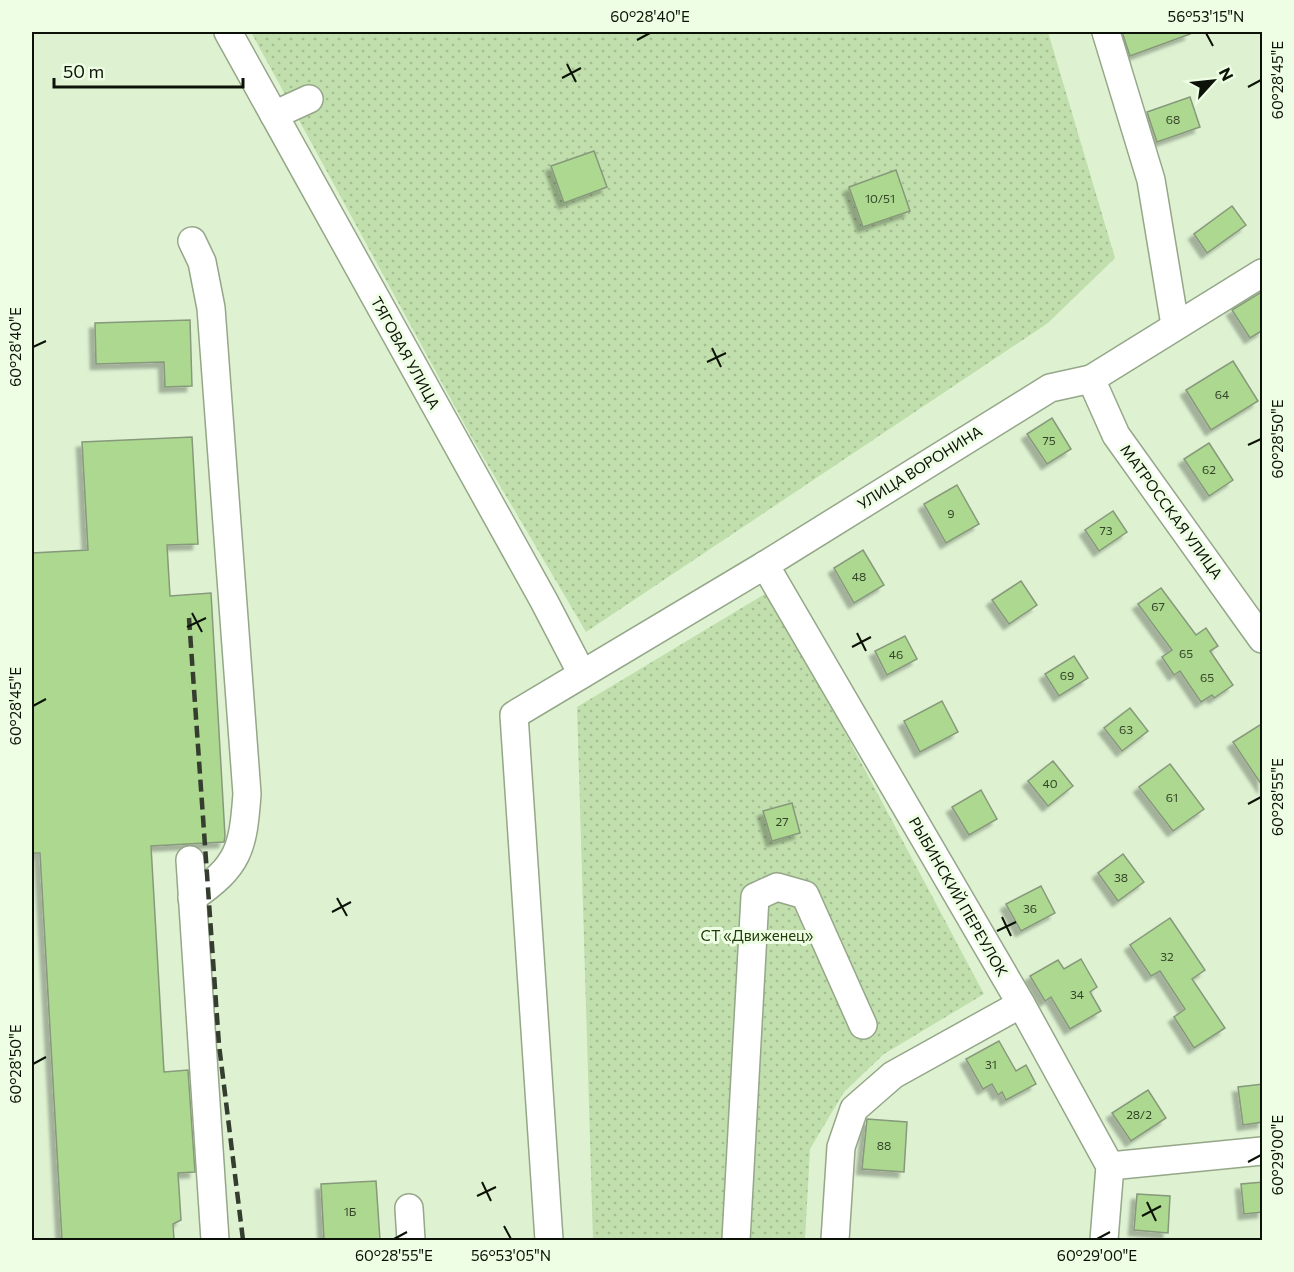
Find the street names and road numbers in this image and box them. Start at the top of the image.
street label: ТЯГОВАЯ УЛИЦА [368,293,444,412]
street label: УЛИЦА ВОРОНИНА [854,421,985,513]
street label: МАТРОССКАЯ УЛИЦА [1117,441,1227,582]
street label: РЫБИНСКИЙ ПЕРЕУЛОК [906,813,1012,980]

